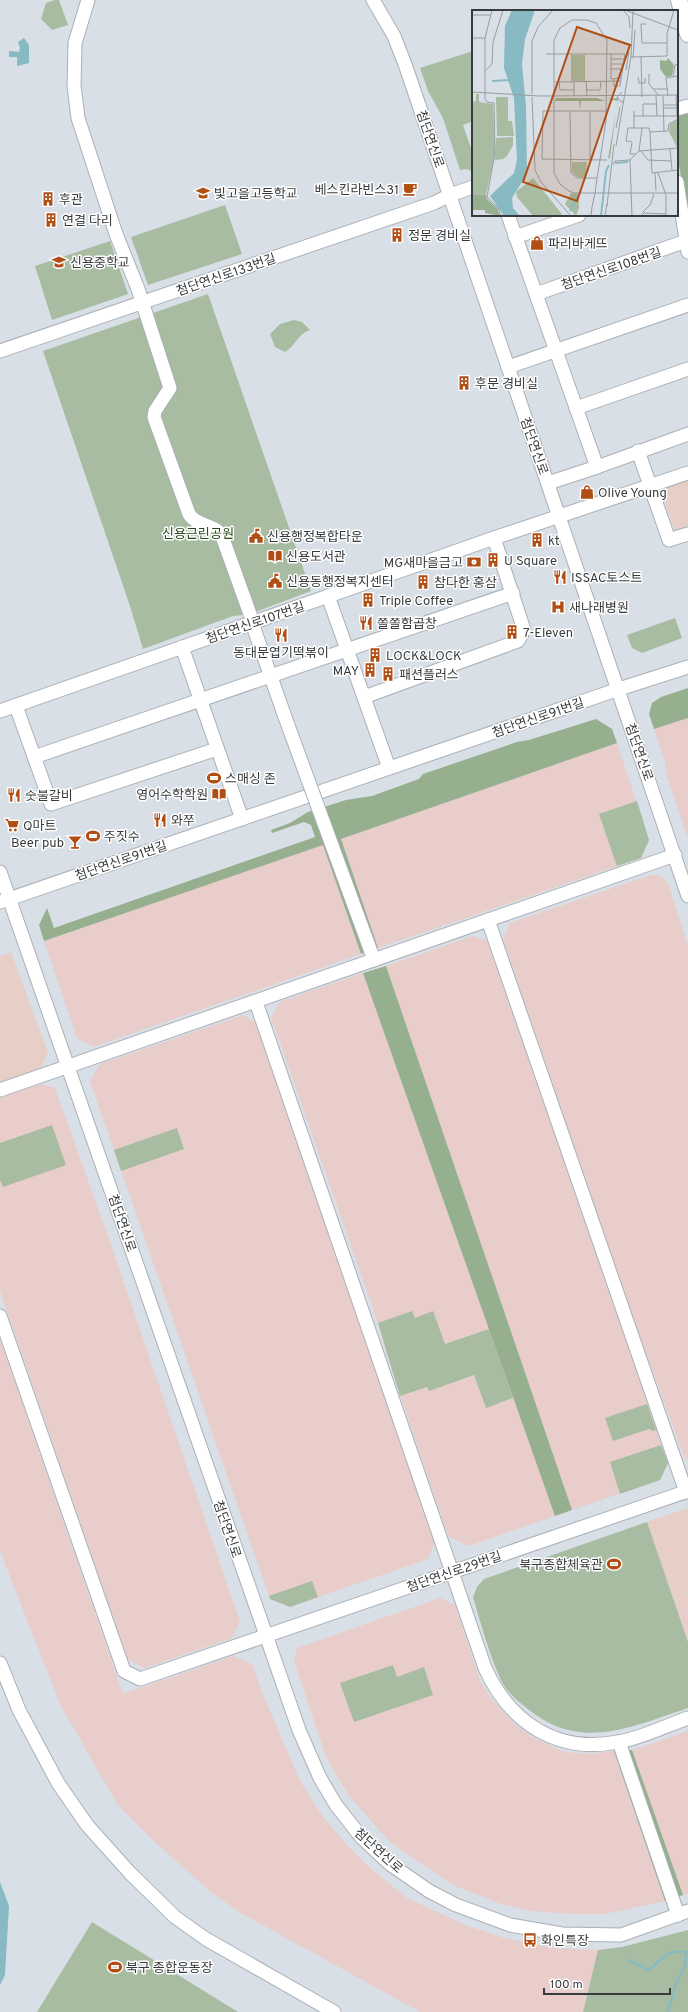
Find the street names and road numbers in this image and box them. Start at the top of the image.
street label: 첨단연신로 [412,109,446,171]
street label: 첨단연신로108번길 [559,245,664,295]
street label: 첨단연신로133번길 [175,251,279,300]
street label: 첨단연신로 [516,416,550,478]
street label: 첨단연신로107번길 [204,600,307,648]
street label: 첨단연신로91번길 [490,696,587,742]
street label: 첨단연신로 [621,722,655,784]
street label: 첨단연신로91번길 [73,839,170,885]
street label: 첨단연신로 [104,1193,138,1255]
street label: 첨단연신로 [209,1499,243,1561]
street label: 첨단연신로29번길 [405,1549,504,1597]
street label: 첨단연신로 [350,1826,405,1877]

